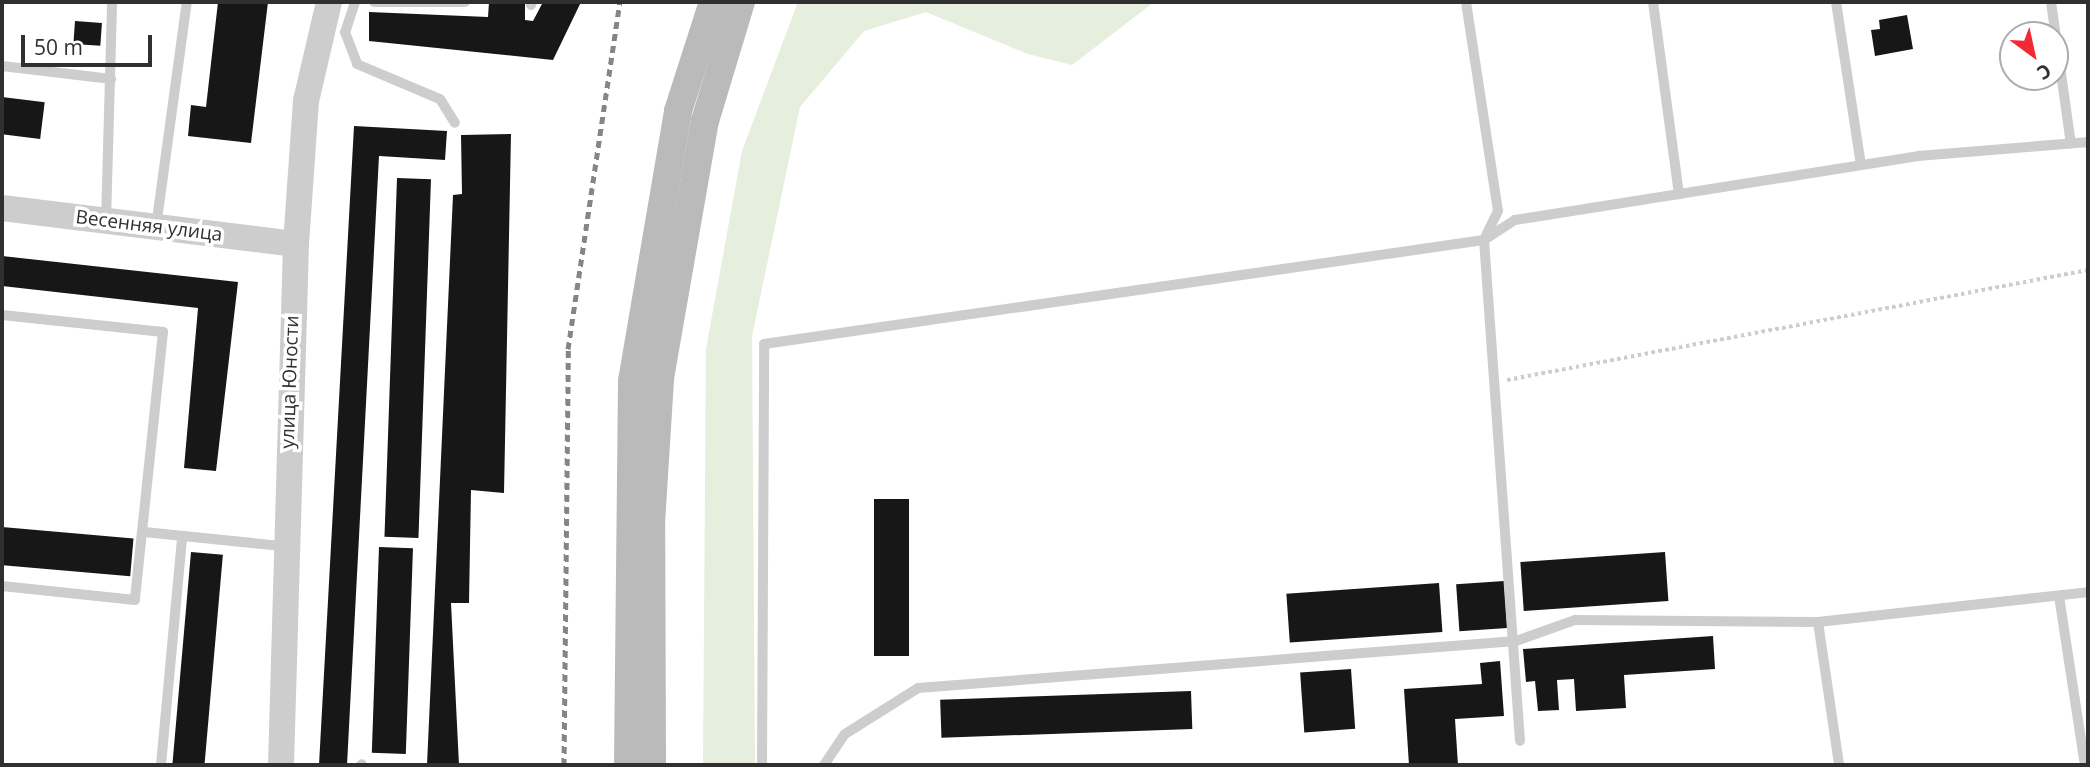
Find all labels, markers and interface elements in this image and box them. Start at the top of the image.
scale bar [24,21,156,65]
north arrow [1999,21,2069,91]
text: 50 m [34,33,83,61]
text: С [2032,58,2057,86]
street label: Весенняя улица [74,206,224,246]
street label: улица Юности [276,315,304,449]

